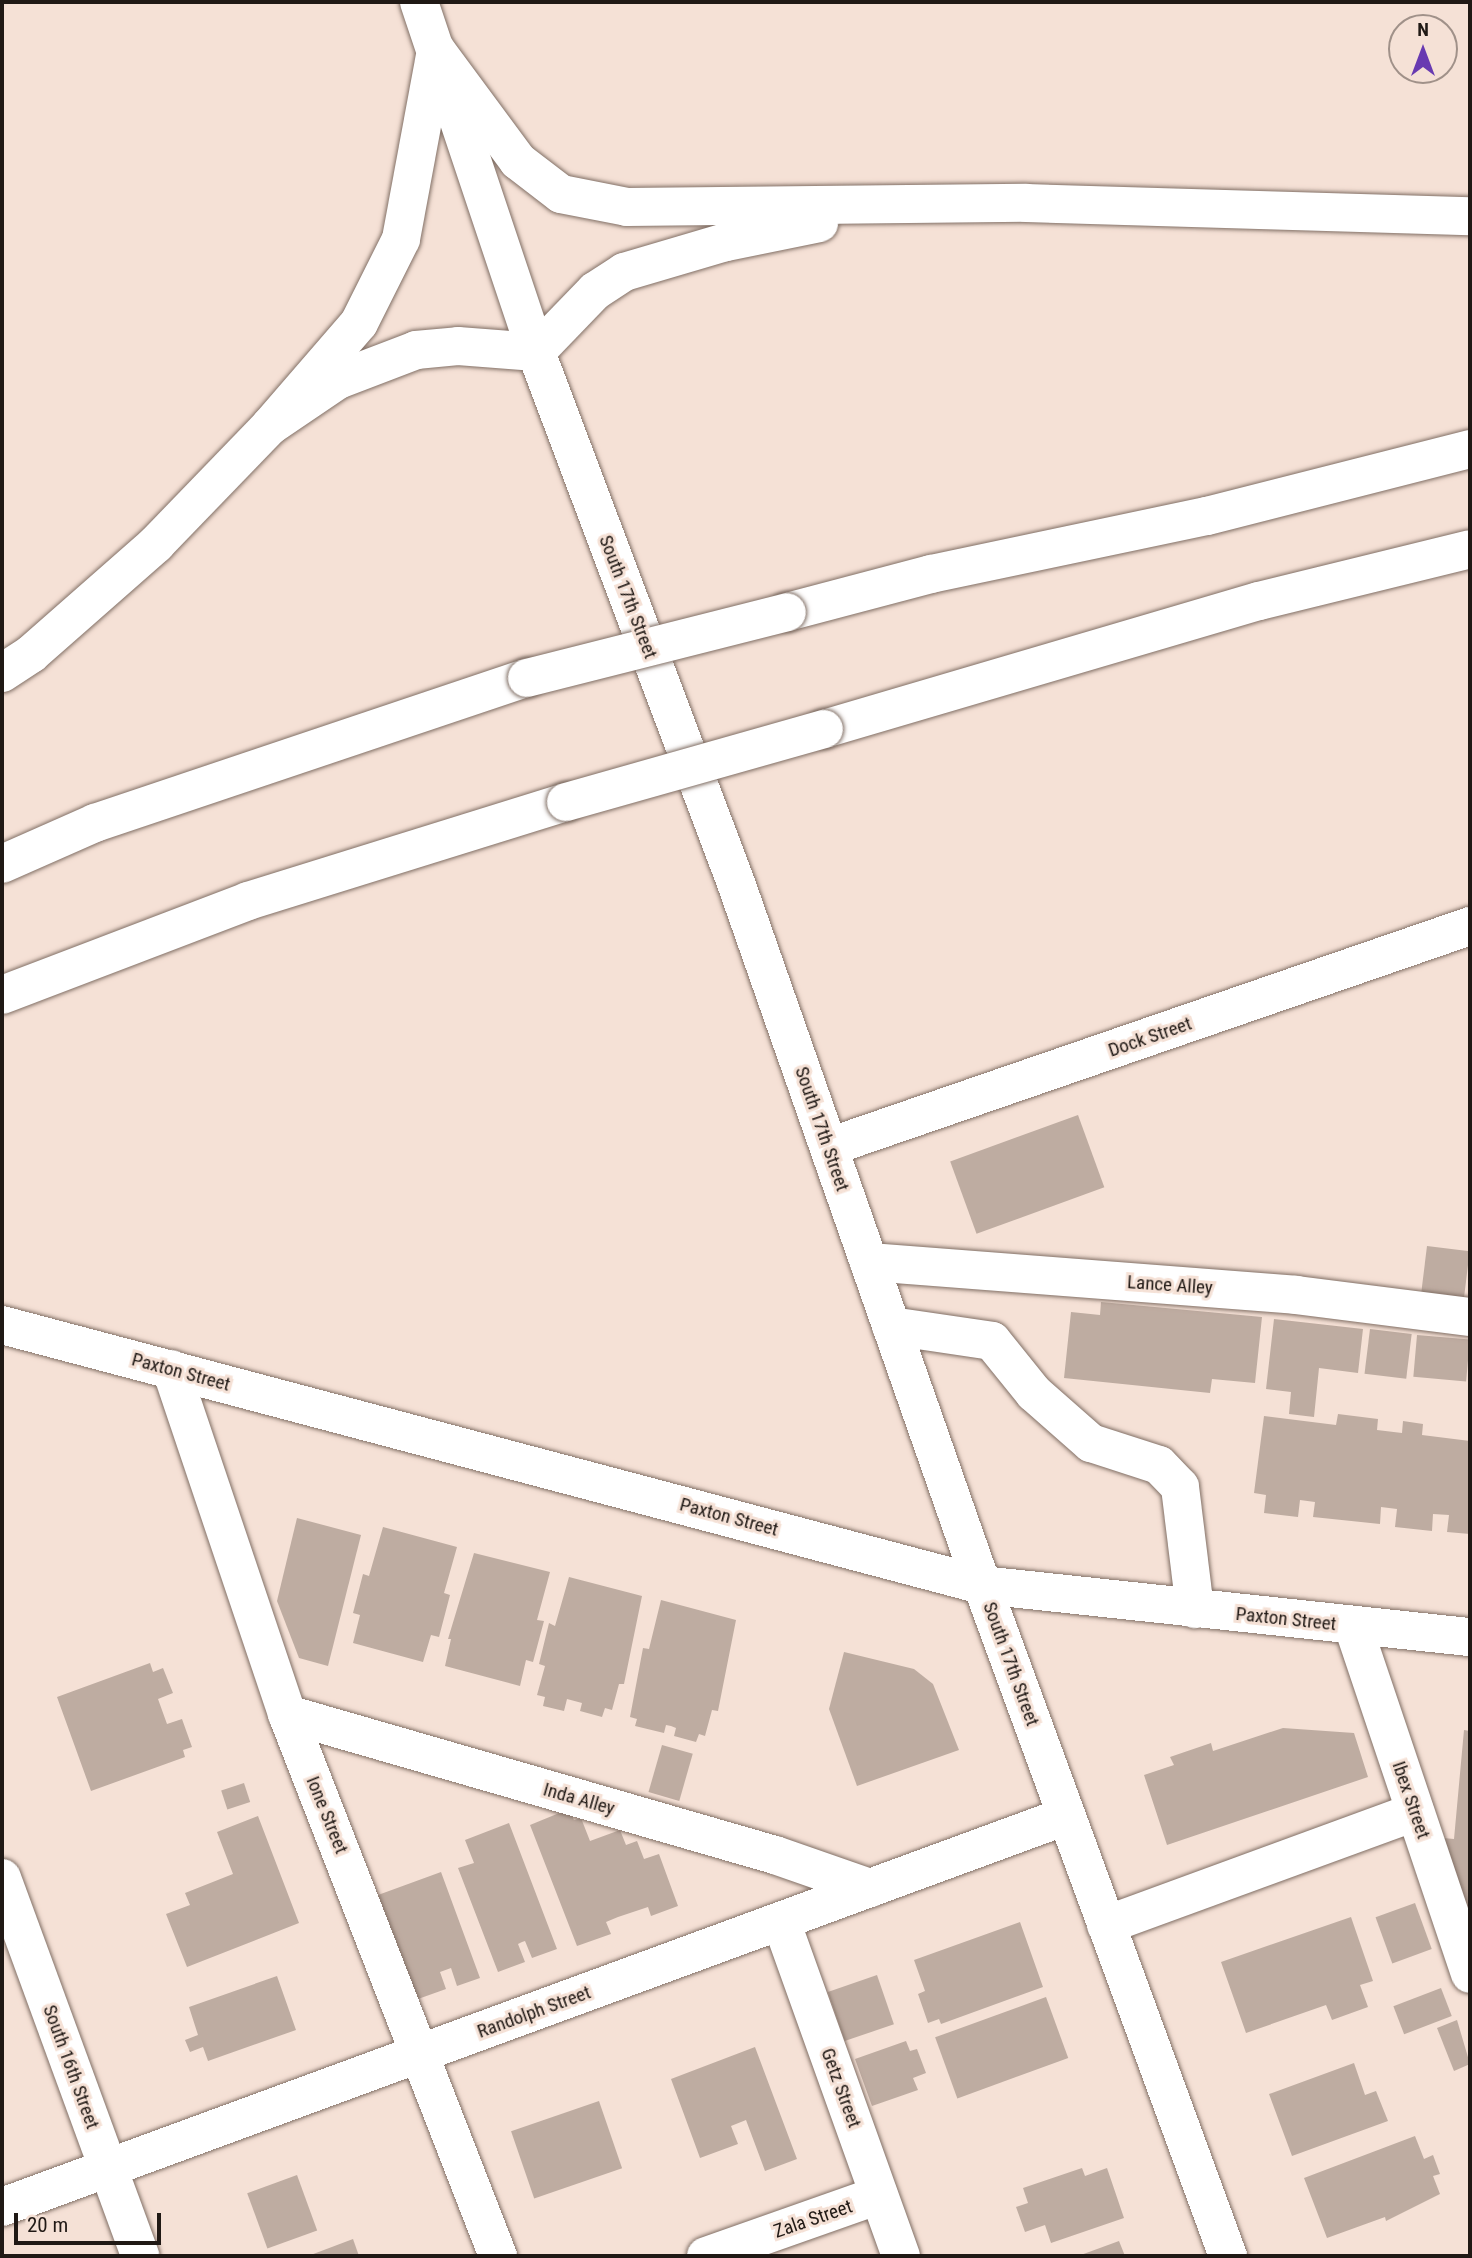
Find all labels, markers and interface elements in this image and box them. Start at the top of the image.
north arrow [1388,14,1458,84]
text: N [1417,18,1429,41]
street label: South 17th Street [594,532,662,662]
street label: Dock Street [1105,1012,1195,1062]
street label: South 17th Street [790,1064,854,1194]
street label: Lance Alley [1126,1271,1214,1299]
street label: Paxton Street [129,1348,233,1396]
street label: Paxton Street [677,1493,781,1541]
street label: South 17th Street [978,1599,1044,1729]
street label: Paxton Street [1235,1602,1337,1636]
street label: Ibex Street [1387,1758,1435,1842]
street label: Ione Street [301,1773,353,1857]
street label: Inda Alley [541,1778,617,1820]
street label: Randolph Street [474,1981,594,2043]
street label: South 16th Street [38,2002,104,2132]
street label: Getz Street [816,2045,866,2131]
street label: Zala Street [771,2195,855,2243]
scale bar [18,2198,164,2242]
text: 20 m [27,2213,68,2237]

